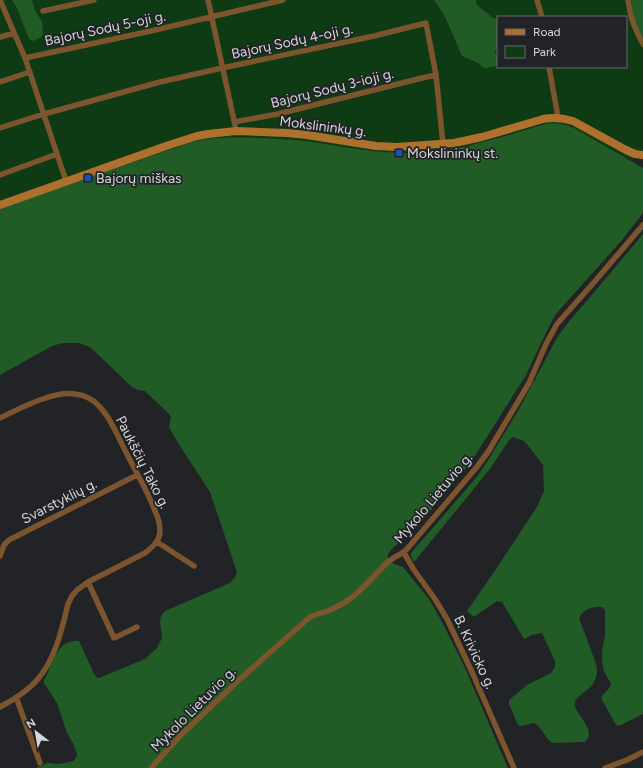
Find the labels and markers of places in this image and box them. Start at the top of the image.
place label: Mokslininkų st. [407,145,498,162]
marker: Mokslininkų st. [394,148,404,158]
place label: Bajorų miškas [96,170,182,187]
marker: Bajorų miškas [83,173,93,183]

